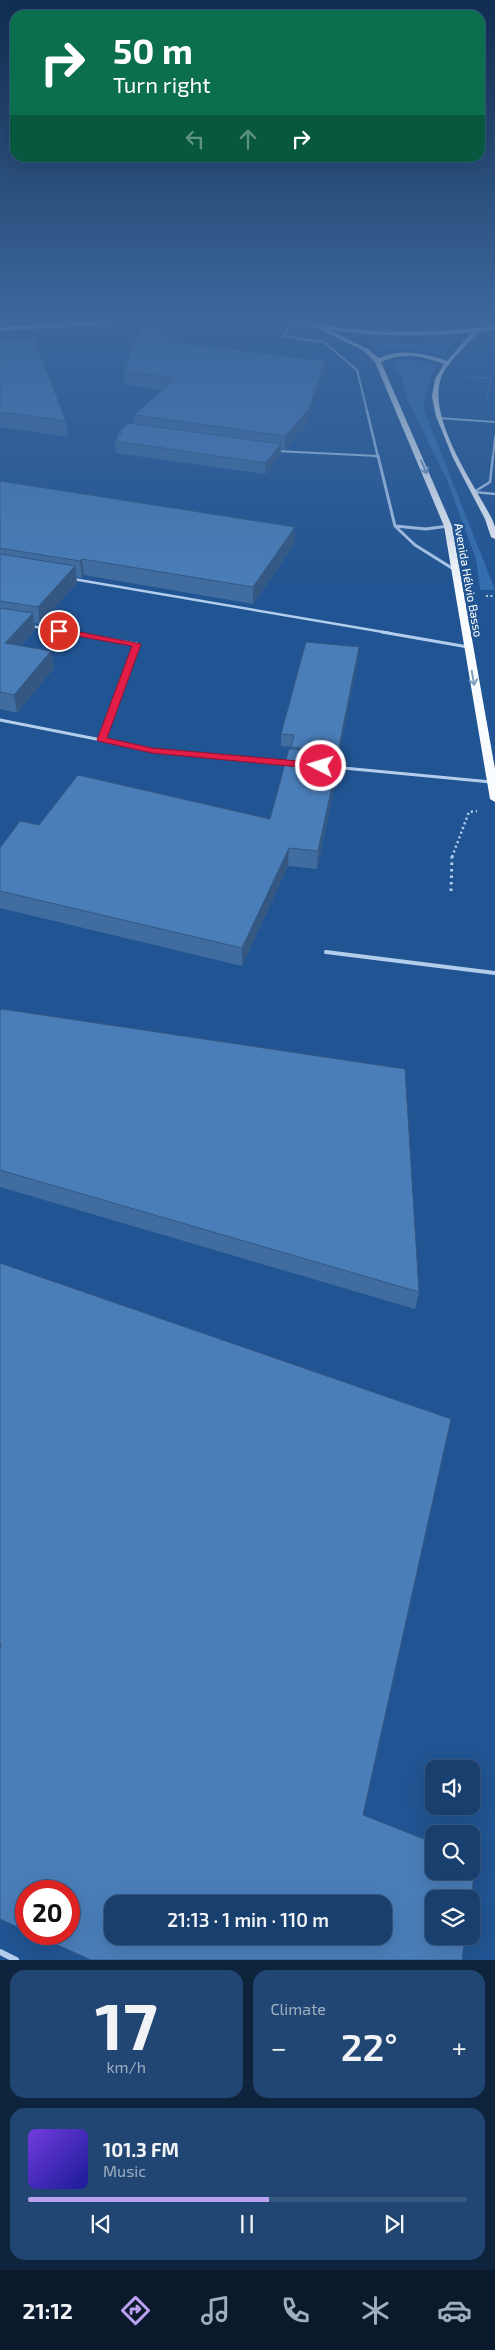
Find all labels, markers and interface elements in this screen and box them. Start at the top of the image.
text: 50 m [113,29,193,71]
icon: right [30,30,95,95]
text: Turn right [113,71,211,97]
icon: left [181,125,209,153]
icon: ahead [234,125,262,153]
icon: right [287,125,315,153]
one-way arrow [419,459,429,474]
street label: Avenida Hélvio Basso [452,522,486,638]
pin [38,610,80,652]
icon: arrive [45,617,73,645]
one-way arrow [469,670,479,686]
position arrow [294,739,346,791]
map controls [425,1760,480,1945]
button: sound [425,1760,480,1815]
button: search [425,1825,480,1880]
speed limit sign: 20 [15,1880,80,1945]
button: layers [425,1890,480,1945]
text: 21:13 · 1 min · 110 m [167,1908,329,1931]
text: 17 [95,1985,157,2063]
text: Climate [271,1999,326,2018]
text: 22° [341,2023,398,2069]
text: − [271,2030,287,2064]
text: + [452,2030,467,2064]
text: km/h [106,2057,146,2076]
text: 101.3 FM [103,2138,179,2161]
text: Music [103,2161,146,2180]
icon: previous [87,2210,115,2238]
icon: pause [233,2210,261,2238]
icon: next [380,2210,408,2238]
icon: directions [118,2293,153,2328]
icon: music [198,2293,233,2328]
icon: phone [278,2293,313,2328]
icon: climate [358,2293,393,2328]
icon: car [437,2293,472,2328]
text: 21:12 [22,2297,73,2323]

